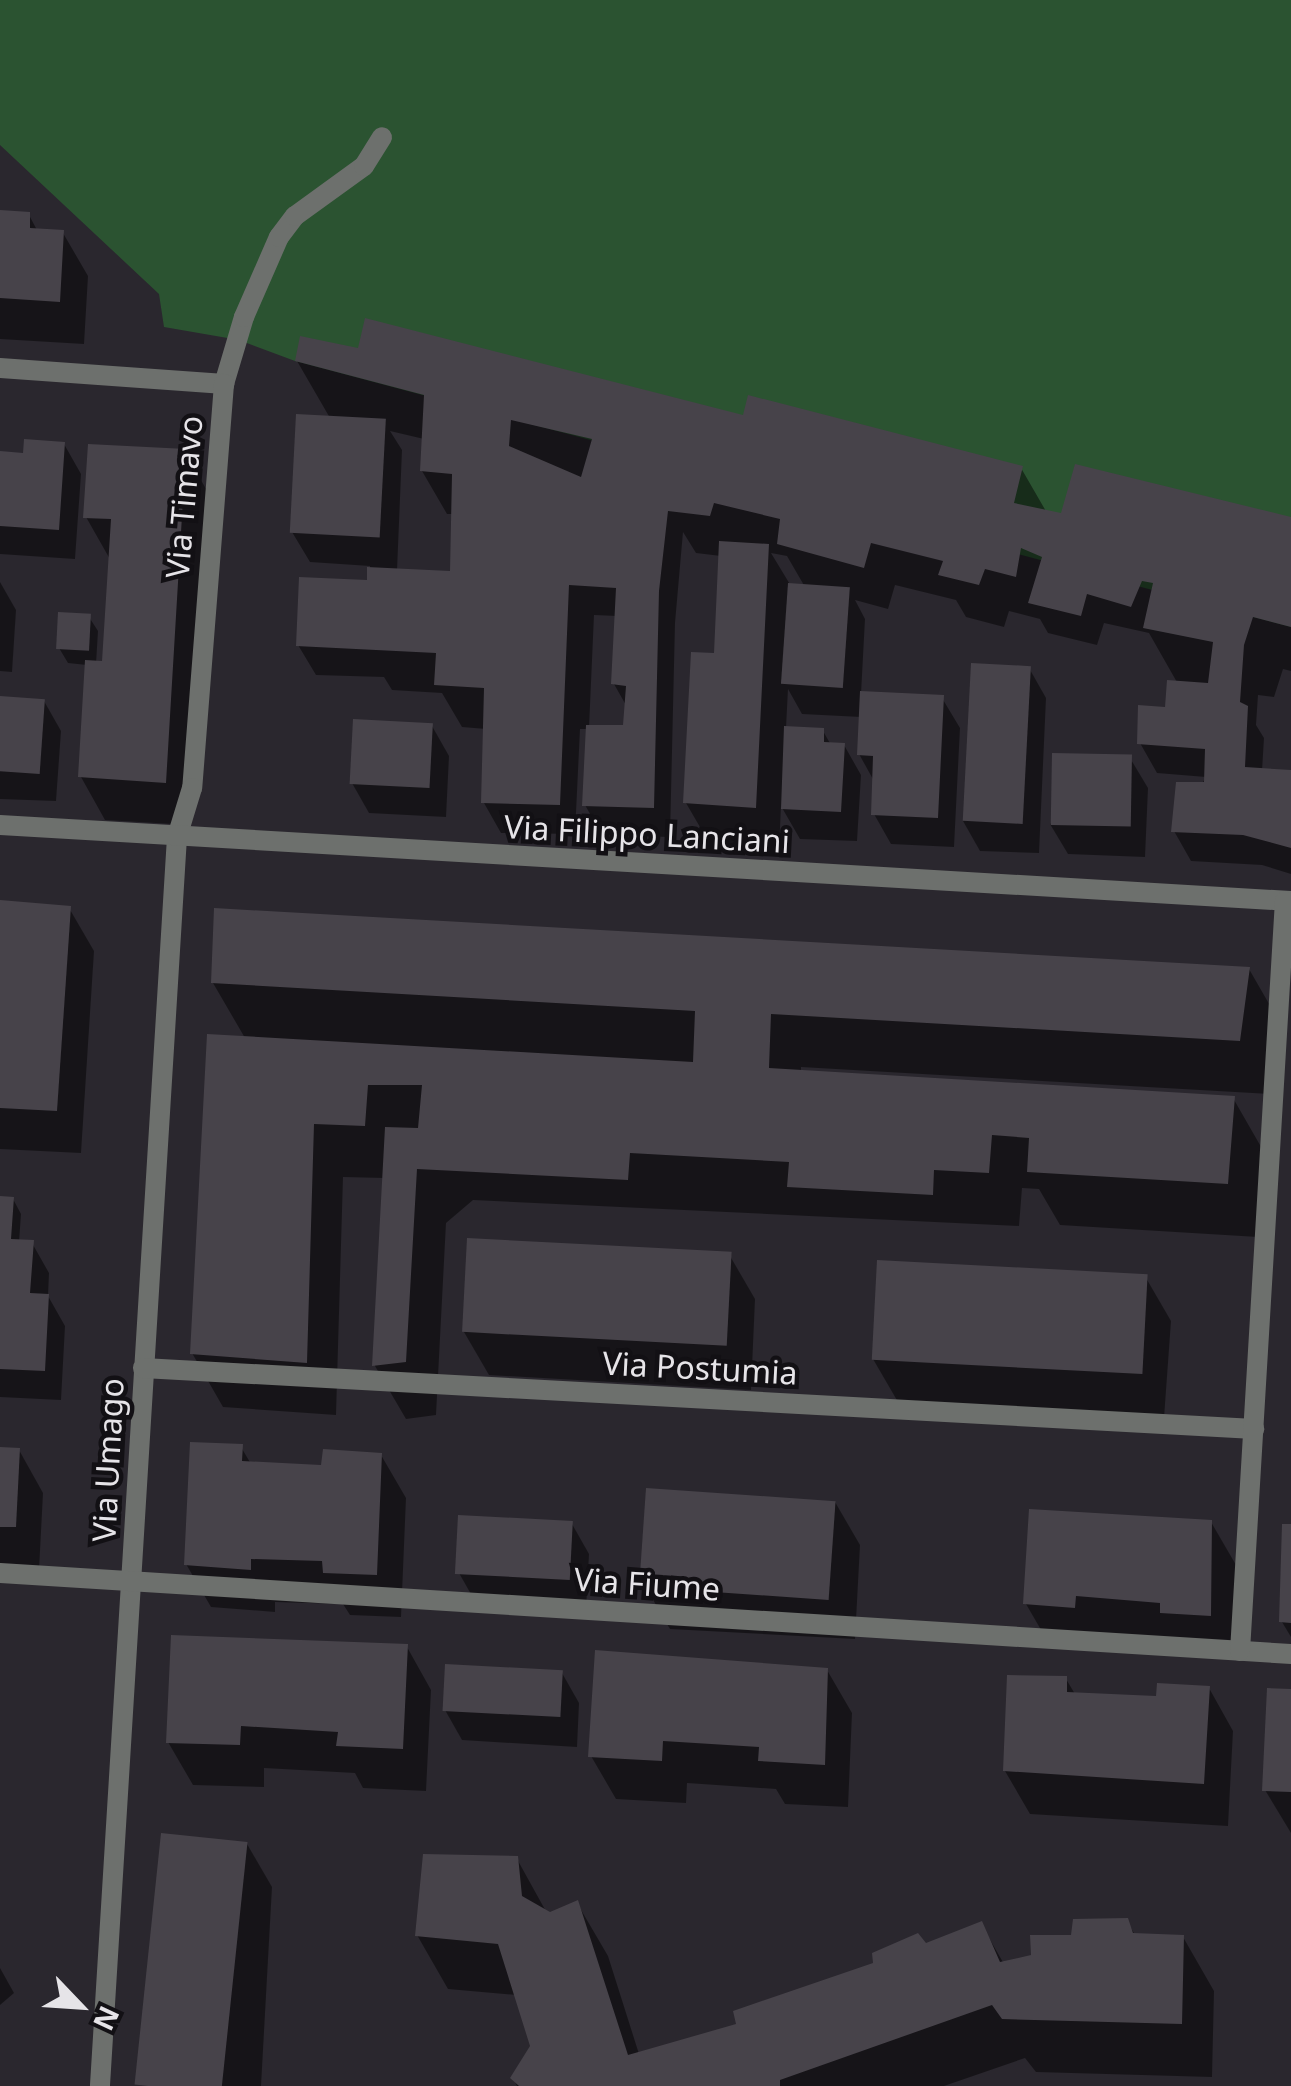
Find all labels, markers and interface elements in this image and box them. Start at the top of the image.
street label: Via Timavo [158,414,210,580]
street label: Via Filippo Lanciani [503,807,791,861]
street label: Via Postumia [602,1344,798,1392]
street label: Via Umago [85,1377,131,1543]
street label: Via Fiume [573,1560,721,1608]
north arrow [30,1956,130,2056]
text: N [85,2000,129,2037]

